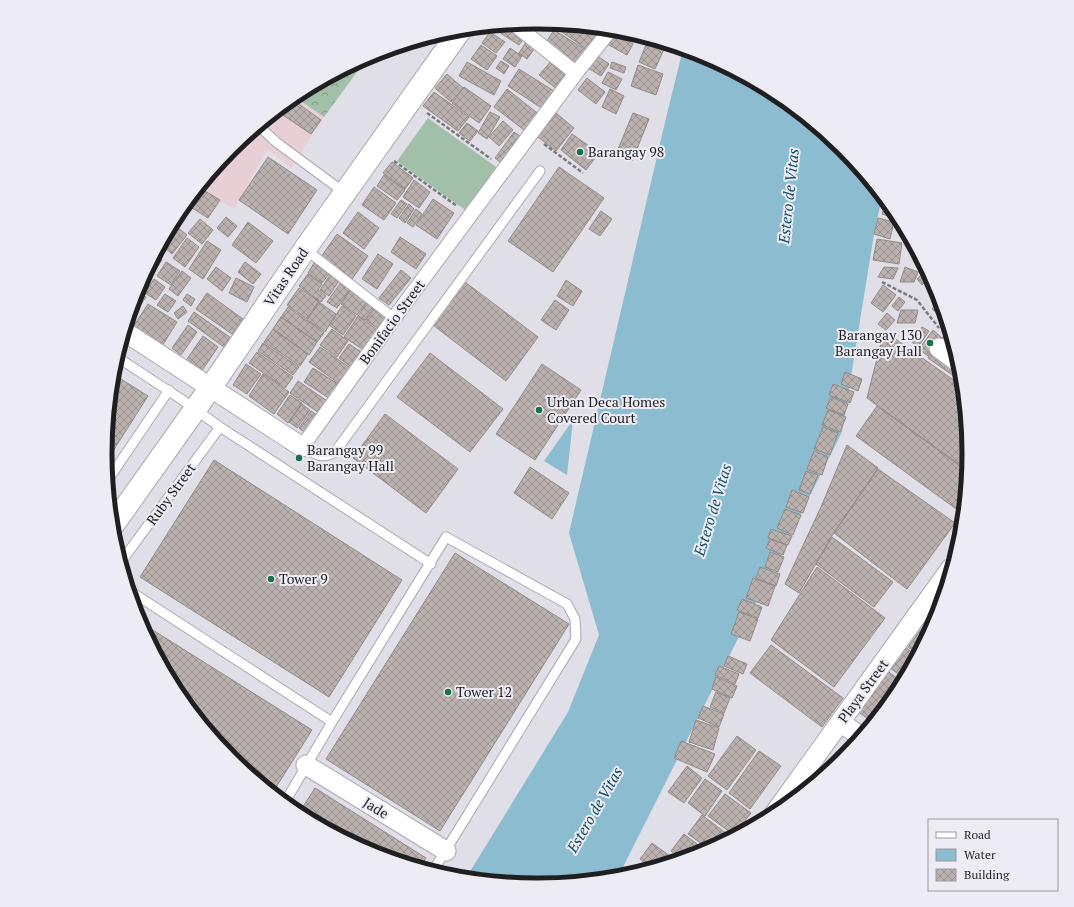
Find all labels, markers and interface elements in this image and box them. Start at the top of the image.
place label: Barangay 98 [588,142,664,161]
marker: Barangay 98 [575,147,585,157]
water label: Estero de Vitas [773,147,803,245]
street label: Vitas Road [259,244,312,310]
street label: Bonifacio Street [355,275,429,368]
place label: Barangay 130 Barangay Hall [835,325,922,360]
marker: Barangay 130 Barangay Hall [925,338,935,348]
place label: Urban Deca Homes Covered Court [547,392,665,427]
marker: Urban Deca Homes Covered Court [534,405,544,415]
place label: Barangay 99 Barangay Hall [307,440,394,475]
marker: Barangay 99 Barangay Hall [294,453,304,463]
street label: Ruby Street [142,458,200,528]
water label: Estero de Vitas [688,461,736,559]
place label: Tower 9 [279,569,328,588]
marker: Tower 9 [266,574,276,584]
street label: Playa Street [833,654,893,726]
place label: Tower 12 [456,682,512,701]
marker: Tower 12 [443,687,453,697]
water label: Estero de Vitas [561,763,627,857]
street label: Jade [360,792,393,823]
legend [928,819,1058,891]
text: Road [964,827,991,842]
text: Water [964,847,996,862]
text: Building [964,867,1010,882]

